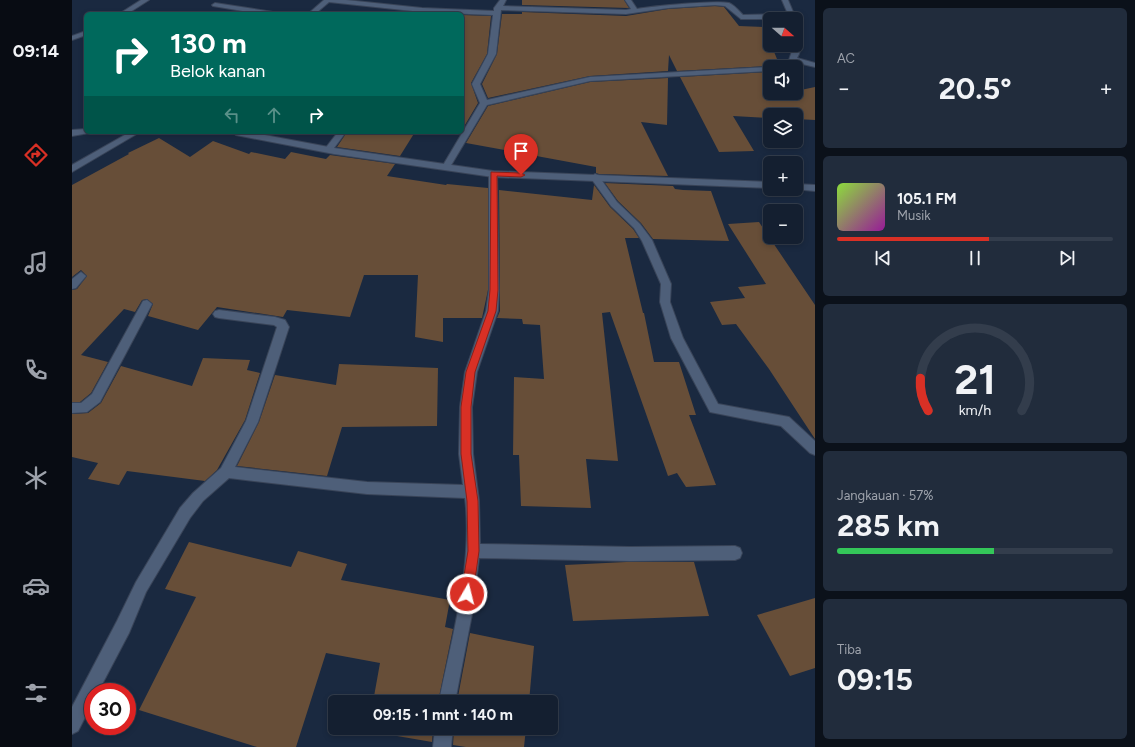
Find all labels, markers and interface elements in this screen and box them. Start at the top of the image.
north arrow [763,12,803,52]
map controls [763,12,803,244]
text: 130 m [170,26,247,60]
icon: right [104,28,156,80]
text: 09:14 [13,40,59,62]
text: AC [837,51,855,66]
text: Belok kanan [170,60,265,82]
button: sound [763,60,803,100]
text: 20.5° [938,70,1012,107]
text: − [837,75,851,102]
text: + [1099,75,1113,102]
icon: left [221,104,243,126]
icon: ahead [263,104,285,126]
icon: right [305,104,327,126]
button: layers [763,108,803,148]
pin [504,134,538,175]
icon: arrive [510,140,532,162]
icon: directions [22,141,50,169]
button: + [763,156,803,196]
text: 105.1 FM [897,190,957,208]
button: − [763,204,803,244]
text: Musik [897,208,931,223]
icon: previous [872,247,894,269]
icon: pause [964,247,986,269]
icon: next [1056,247,1078,269]
icon: music [22,249,50,277]
text: 21 [954,354,996,404]
icon: phone [22,356,50,384]
text: km/h [959,401,991,419]
icon: climate [22,464,50,492]
text: Jangkauan · 57% [837,488,934,503]
text: 285 km [837,507,940,544]
icon: car [22,572,50,600]
position arrow [446,573,488,615]
text: Tiba [837,642,861,657]
text: 09:15 [837,661,913,698]
icon: filters [22,679,50,707]
speed limit sign: 30 [84,683,136,735]
text: 09:15 · 1 mnt · 140 m [373,706,513,724]

